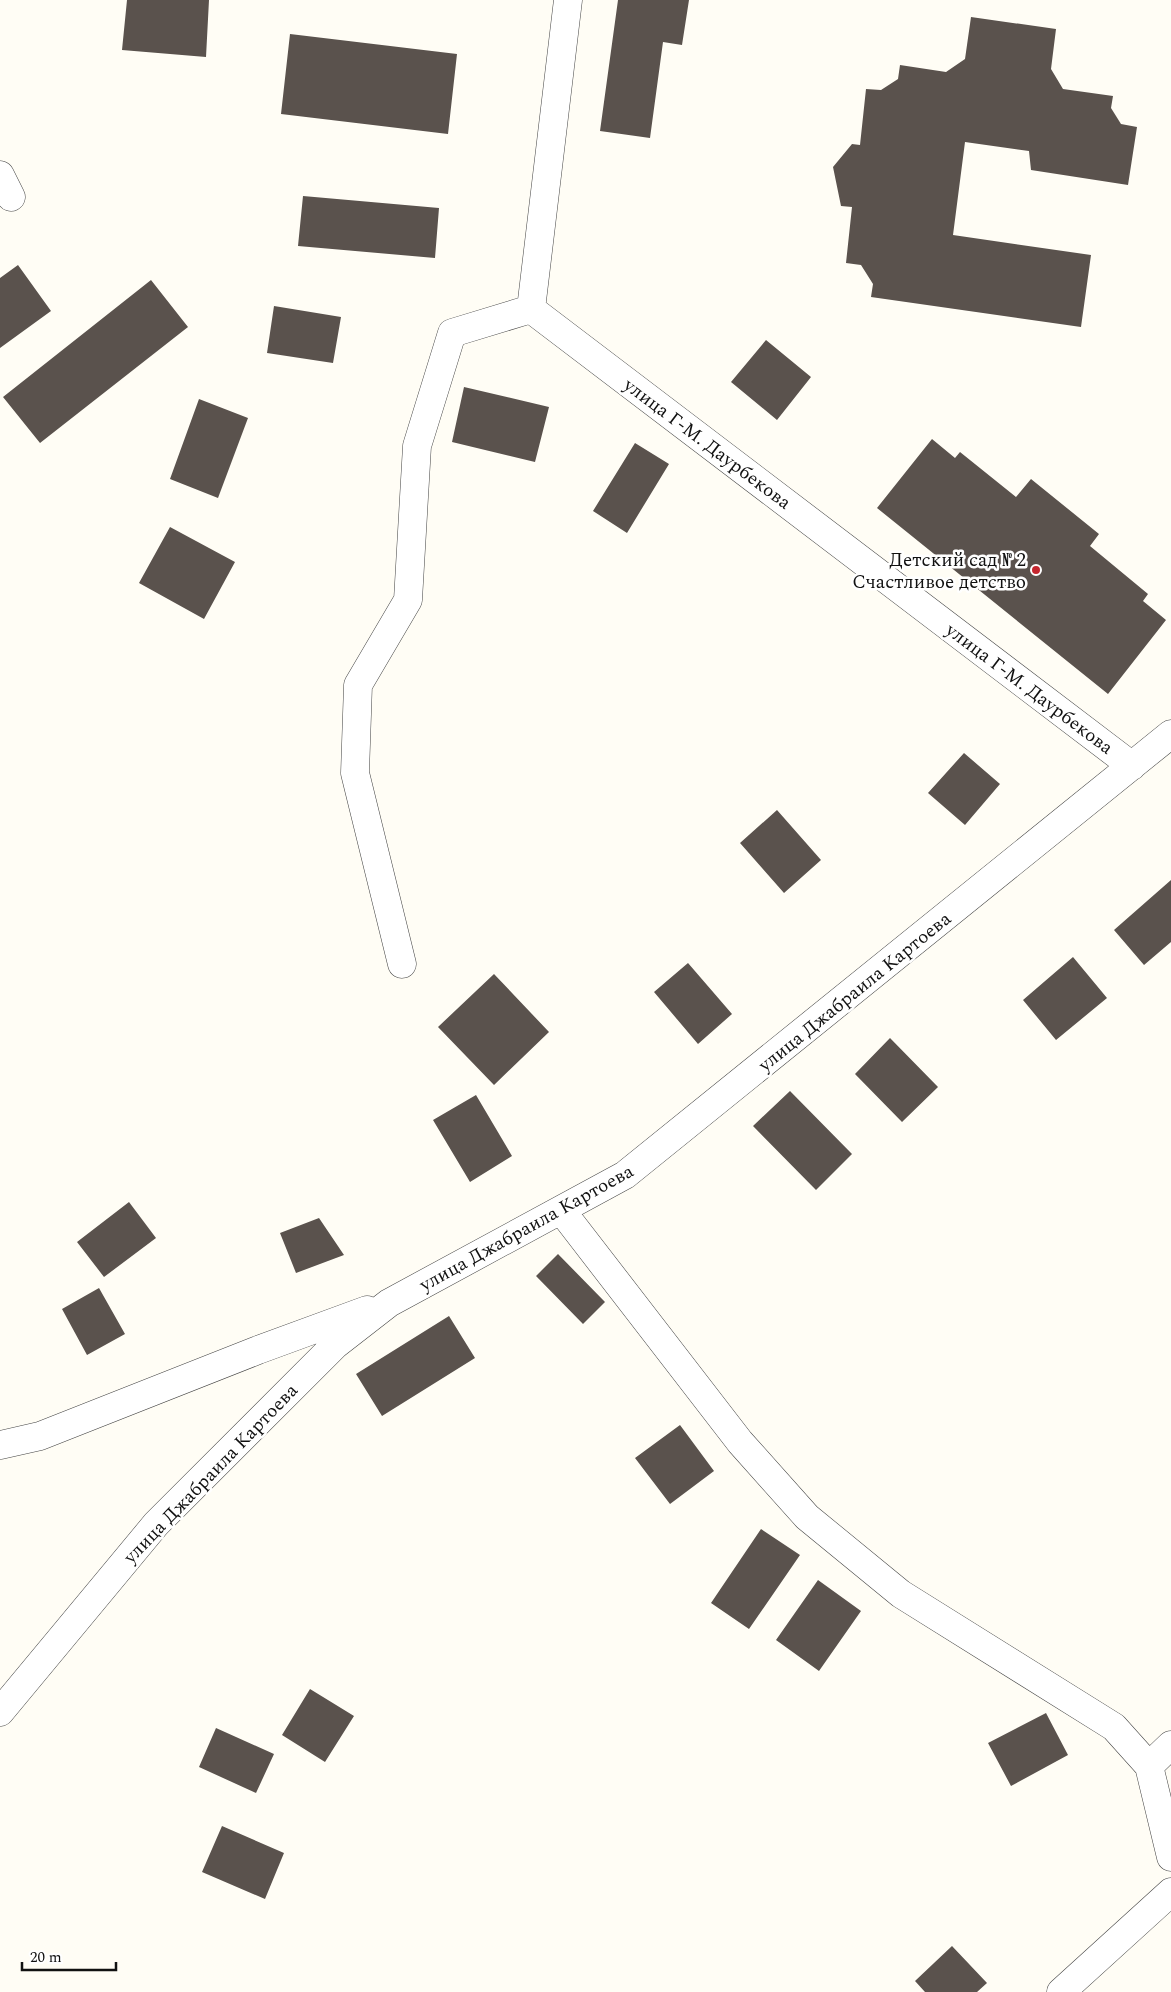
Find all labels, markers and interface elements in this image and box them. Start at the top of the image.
street label: улица Г-М. Даурбекова [616,371,798,517]
place label: Детский сад № 2 Счастливое детство [852,546,1026,597]
marker: Детский сад № 2 Счастливое детство [1030,564,1042,576]
street label: улица Г-М. Даурбекова [938,616,1120,762]
street label: улица Джабраила Картоева [751,905,958,1080]
street label: улица Джабраила Картоева [413,1157,640,1300]
street label: улица Джабраила Картоева [116,1377,306,1572]
scale bar [22,1940,116,1972]
text: 20 m [30,1946,62,1969]

